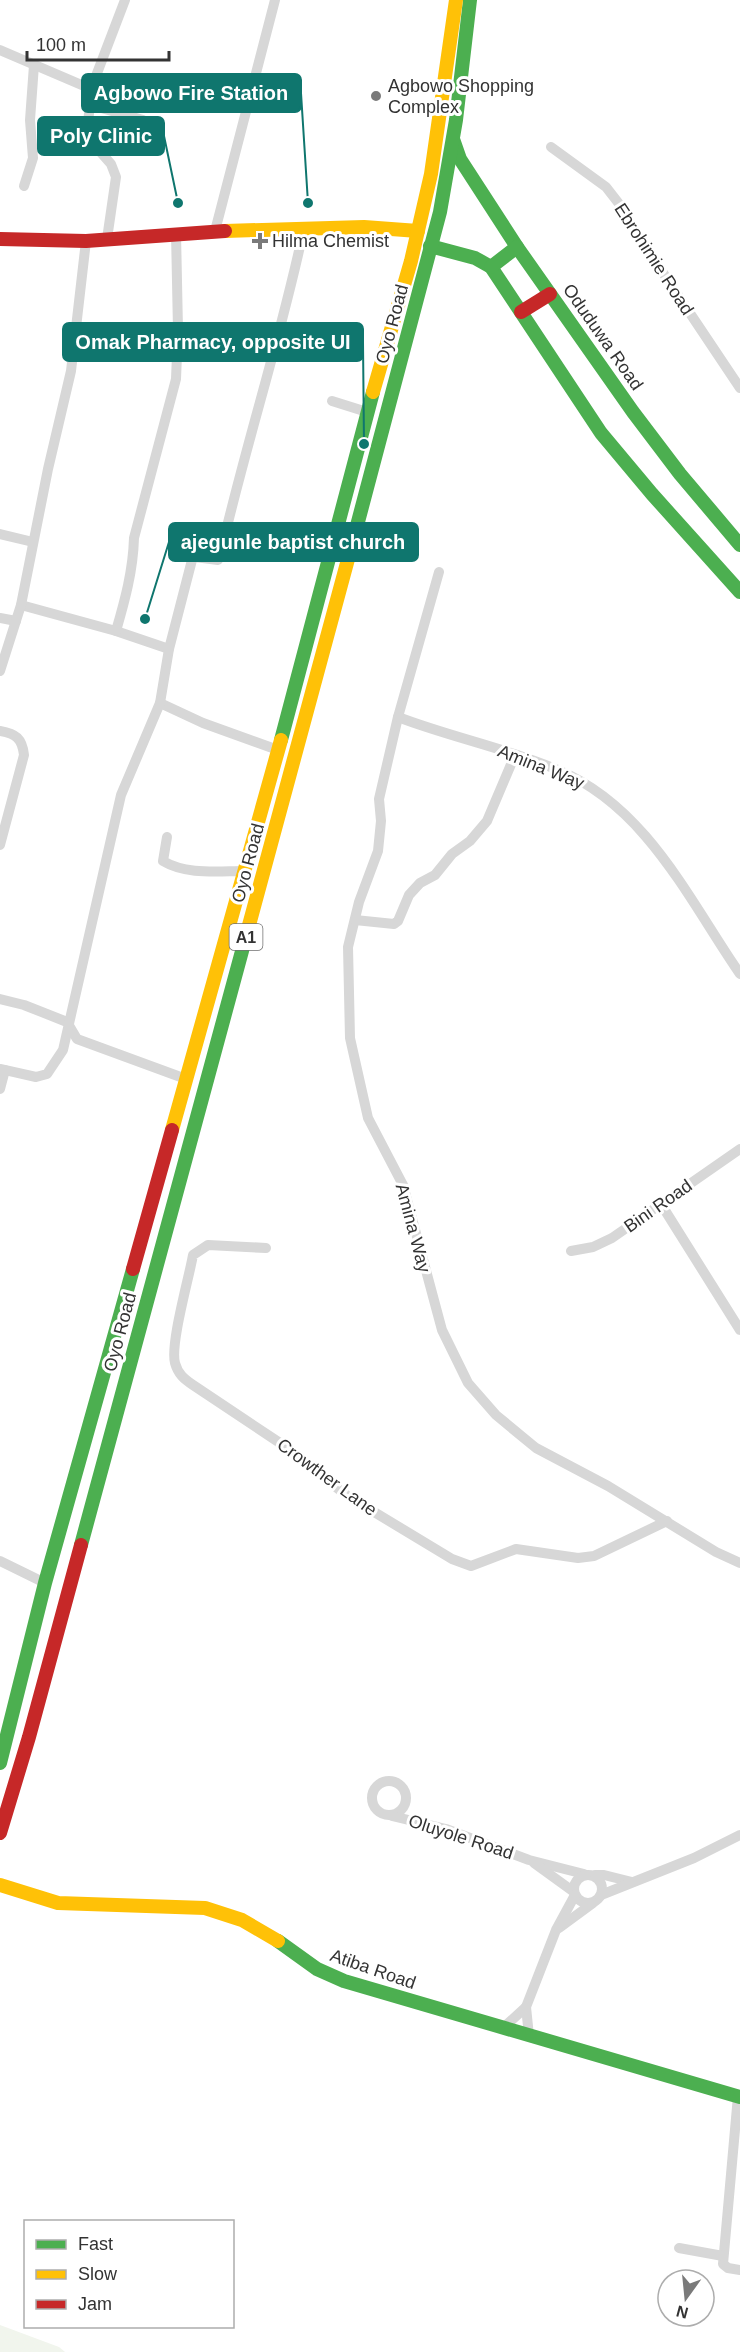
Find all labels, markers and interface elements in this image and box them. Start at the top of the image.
scale bar [27,24,170,62]
text: 100 m [36,35,86,55]
callout: Agbowo Fire Station [82,74,301,112]
place label: Agbowo Shopping Complex [388,76,534,117]
text: Agbowo Fire Station [94,82,288,104]
marker: Agbowo Shopping Complex [369,89,383,103]
callout: Poly Clinic [38,117,164,155]
text: Poly Clinic [50,125,152,147]
street label: Ebrohimie Road [610,199,698,319]
place label: Hilma Chemist [272,231,389,251]
marker: Hilma Chemist [253,234,267,248]
street label: Oduduwa Road [559,280,647,394]
street label: Oyo Road [372,282,412,366]
callout: Omak Pharmacy, opposite UI [63,323,363,361]
text: Omak Pharmacy, opposite UI [75,331,351,353]
callout: ajegunle baptist church [169,523,418,561]
text: ajegunle baptist church [181,531,405,553]
street label: Amina Way [495,741,587,793]
street label: Oyo Road [228,821,268,905]
road number: A1 [230,924,262,950]
street label: Bini Road [620,1175,696,1237]
street label: Amina Way [392,1181,434,1275]
street label: Oyo Road [100,1290,140,1374]
street label: Crowther Lane [273,1434,381,1520]
street label: Oluyole Road [406,1811,516,1863]
street label: Atiba Road [328,1945,418,1993]
legend [24,2220,234,2328]
text: Fast [78,2234,113,2254]
text: Slow [78,2264,118,2284]
north arrow [656,2268,716,2328]
text: Jam [78,2294,112,2314]
text: N [674,2302,690,2322]

